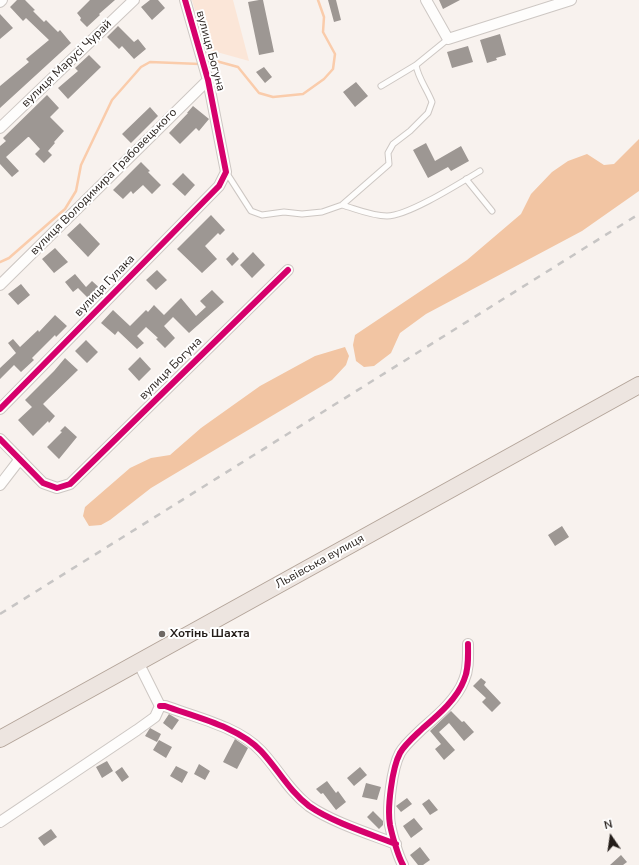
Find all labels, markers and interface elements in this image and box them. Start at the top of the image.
street label: вулиця Богуна [192,9,228,93]
street label: вулиця Марусі Чурай [19,17,115,111]
street label: вулиця Володимира Грабовецького [28,106,180,258]
street label: вулиця Гулака [72,252,138,320]
street label: вулиця Богуна [137,335,205,403]
street label: Львівська вулиця [273,532,367,592]
place label: Хотінь Шахта [170,627,250,641]
marker: Хотінь Шахта [157,629,167,639]
north arrow [591,817,631,857]
text: N [602,817,614,833]

